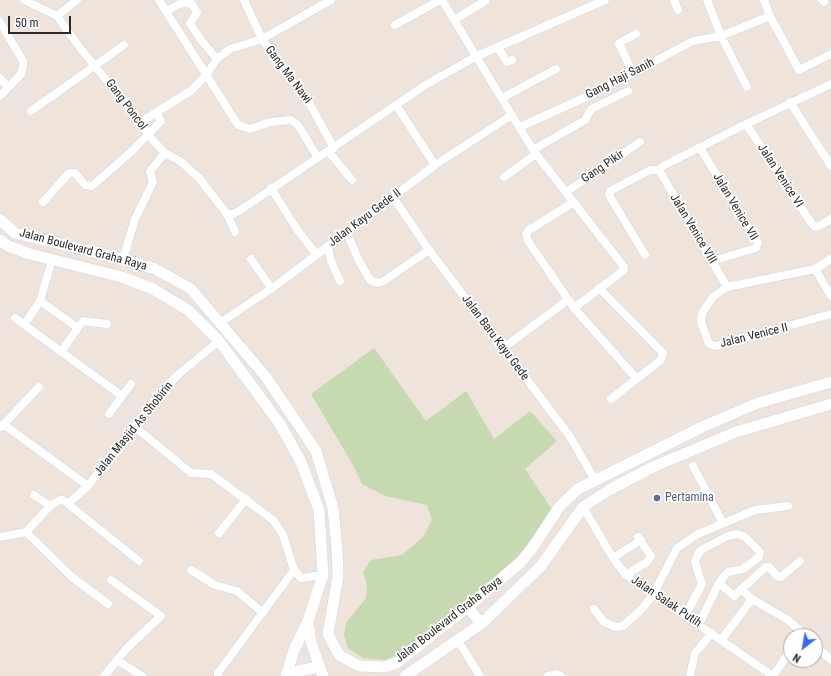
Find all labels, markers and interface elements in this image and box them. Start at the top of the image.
scale bar [10,8,73,34]
text: 50 m [15,16,39,30]
street label: Gang Ma Nawi [262,43,314,107]
street label: Gang Haji Sanih [583,56,657,102]
street label: Gang Poncol [102,77,150,133]
street label: Jalan Venice VI [754,141,806,211]
street label: Gang Pikir [579,147,627,187]
street label: Jalan Venice VII [709,171,761,243]
street label: Jalan Kayu Gede II [326,186,404,250]
street label: Jalan Venice VIII [667,191,719,267]
street label: Jalan Boulevard Graha Raya [18,226,148,274]
street label: Jalan Baru Kayu Gede [458,292,532,384]
street label: Jalan Venice II [719,321,789,351]
street label: Jalan Masjid As Shobirin [92,379,176,479]
place label: Pertamina [665,491,714,505]
marker: Pertamina [652,493,662,503]
street label: Jalan Salak Putih [628,573,704,631]
street label: Jalan Boulevard Graha Raya [393,574,505,666]
north arrow [783,628,823,668]
text: N [791,651,803,665]

